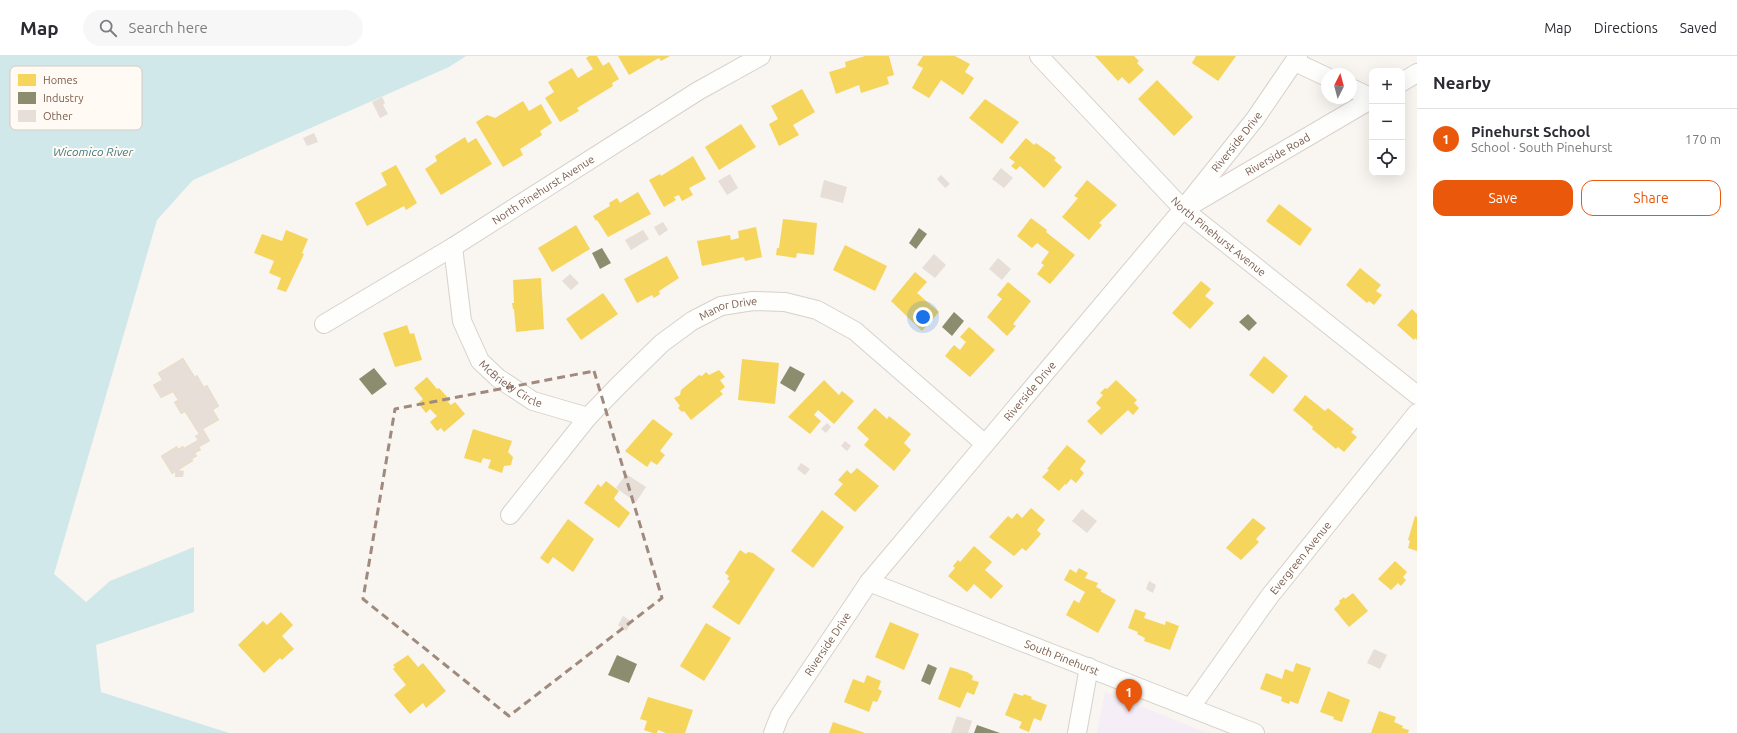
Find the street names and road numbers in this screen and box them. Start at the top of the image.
street label: Riverside Drive [1209,109,1264,174]
street label: Riverside Road [1243,131,1312,178]
street label: North Pinehurst Avenue [490,153,596,227]
street label: North Pinehurst Avenue [1169,194,1268,279]
street label: Manor Drive [697,295,757,322]
street label: McBriety Circle [477,358,544,409]
street label: Riverside Drive [1001,359,1058,423]
street label: Evergreen Avenue [1267,519,1333,597]
street label: Riverside Drive [802,610,853,678]
street label: South Pinehurst [1023,637,1101,678]

